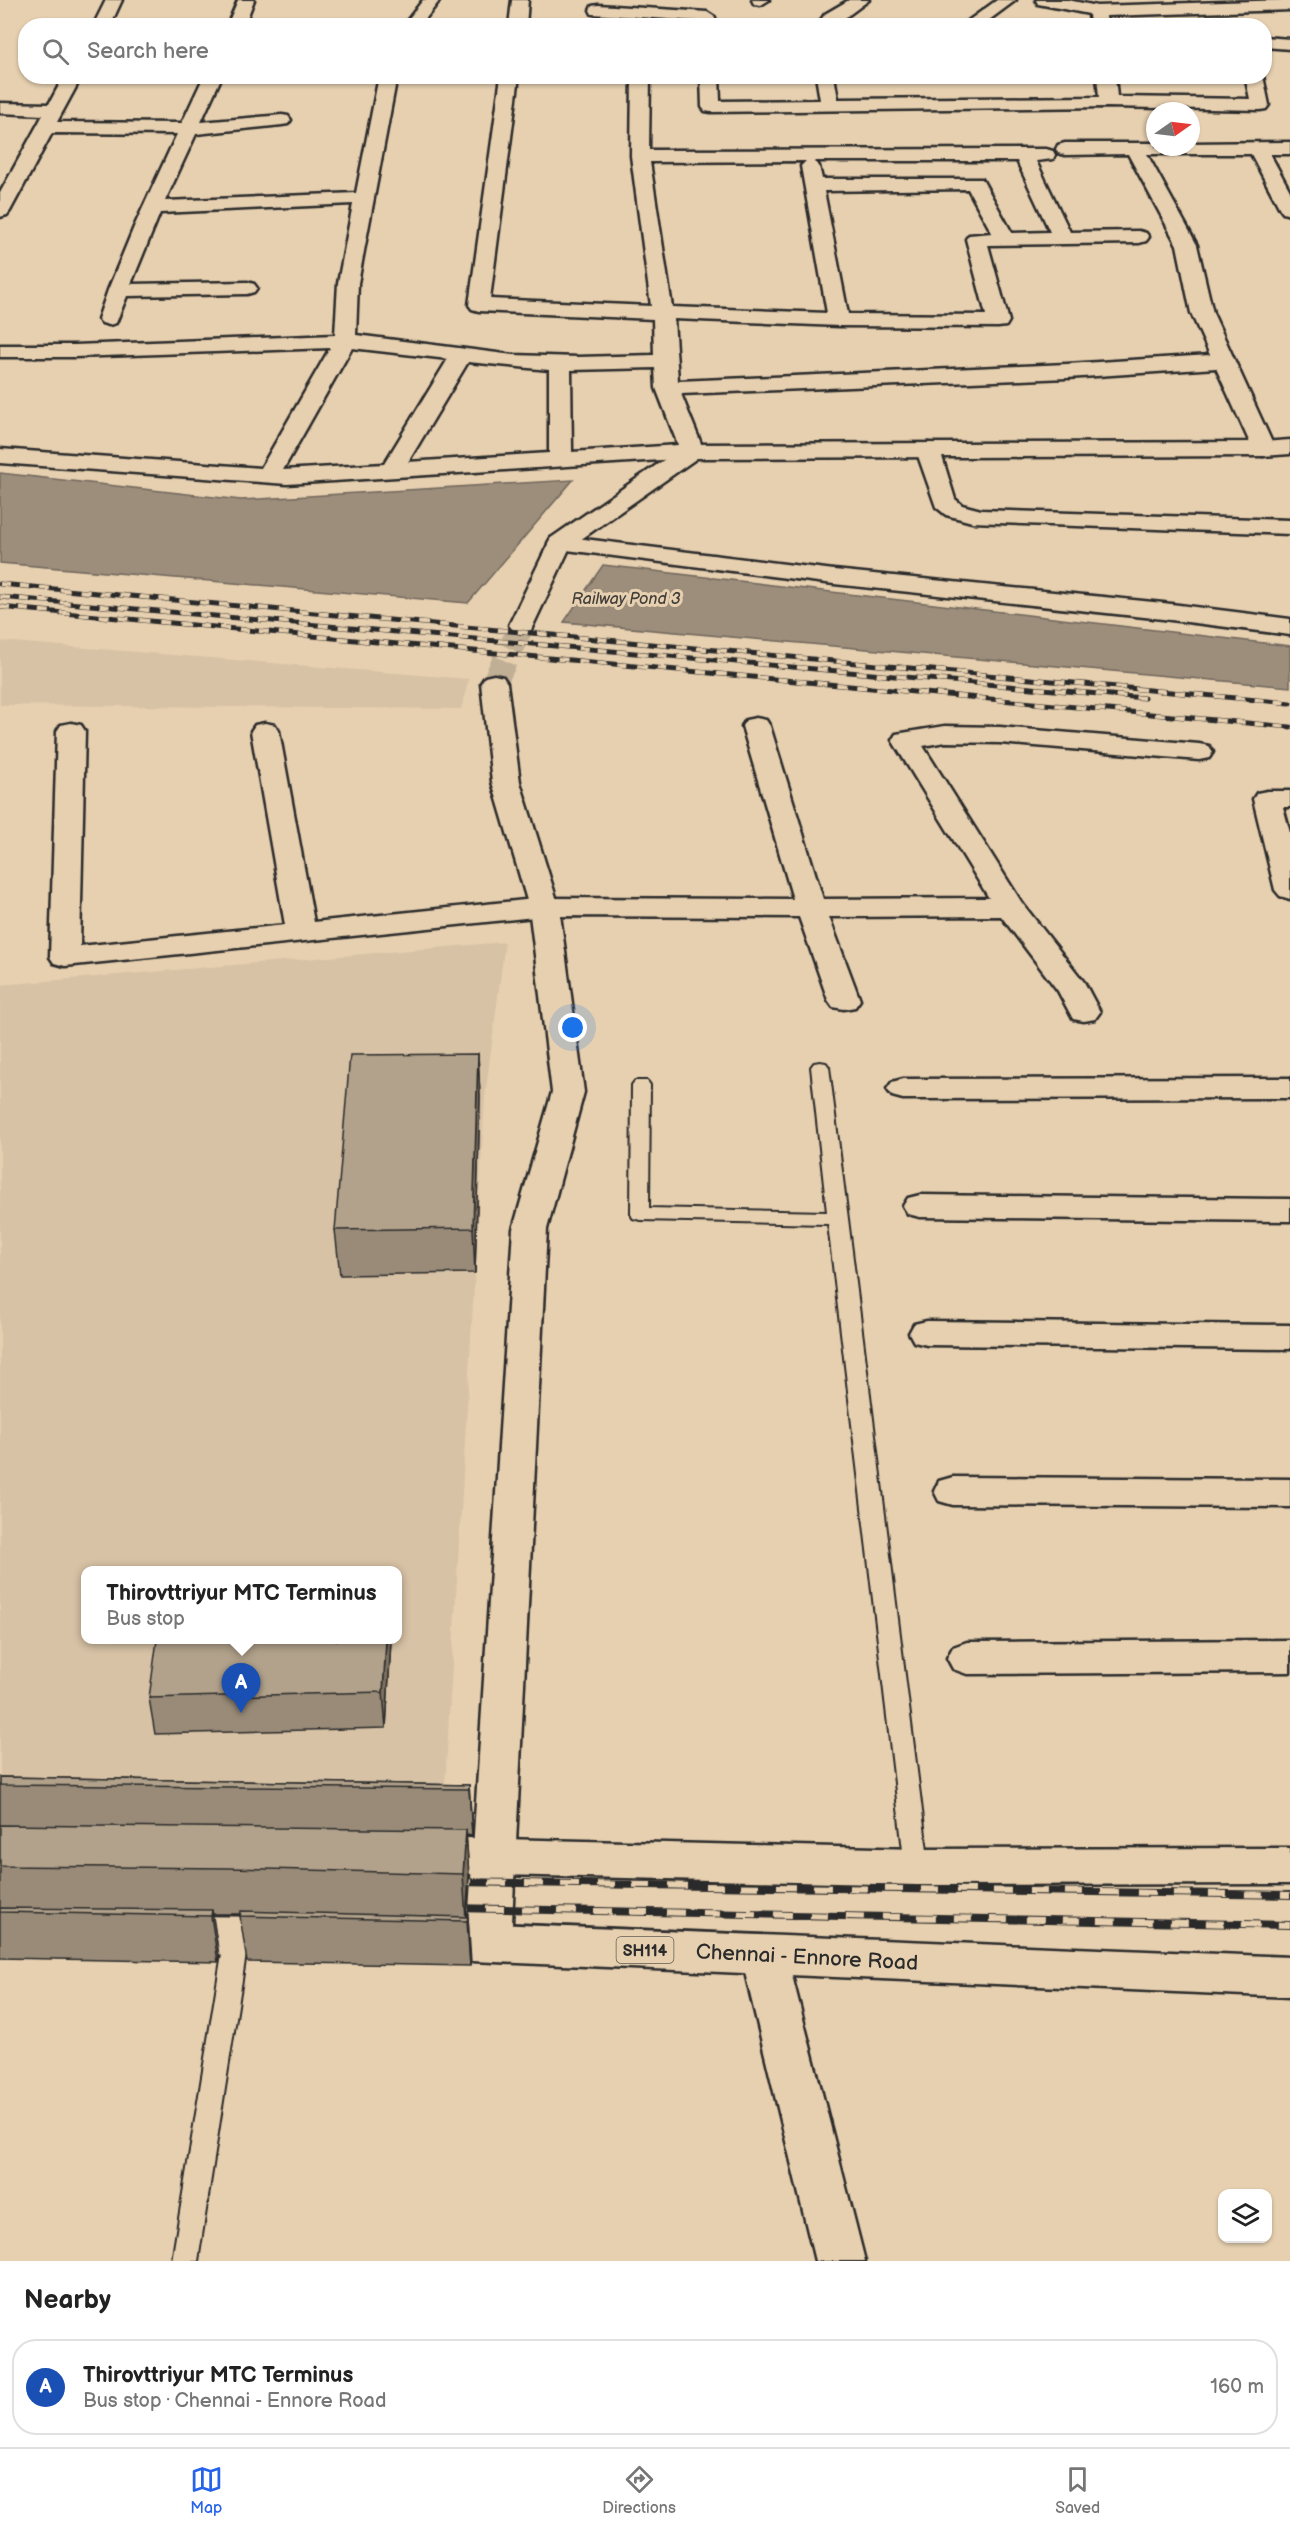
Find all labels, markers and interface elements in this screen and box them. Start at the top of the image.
search box [18,18,1272,84]
icon: search [39,35,72,68]
text: Search here [87,38,209,65]
north arrow [1146,102,1200,156]
water label: Railway Pond 3 [572,590,681,609]
your location [558,1013,587,1042]
popup [81,1566,402,1644]
text: Thirovttriyur MTC Terminus [106,1580,377,1607]
text: Bus stop [106,1607,185,1631]
pin: A [222,1664,260,1713]
road number: SH114 [616,1937,674,1963]
street label: Chennai - Ennore Road [695,1939,919,1976]
map controls [1218,2189,1272,2243]
button: layers [1218,2189,1272,2243]
text: Nearby [24,2285,111,2316]
text: Thirovttriyur MTC Terminus [83,2362,353,2389]
text: A [39,2375,52,2399]
text: 160 m [1210,2375,1264,2399]
text: Bus stop · Chennai - Ennore Road [83,2389,386,2413]
tab: Map [190,2463,223,2518]
tab: Directions [602,2463,676,2518]
tab: Saved [1055,2463,1100,2518]

